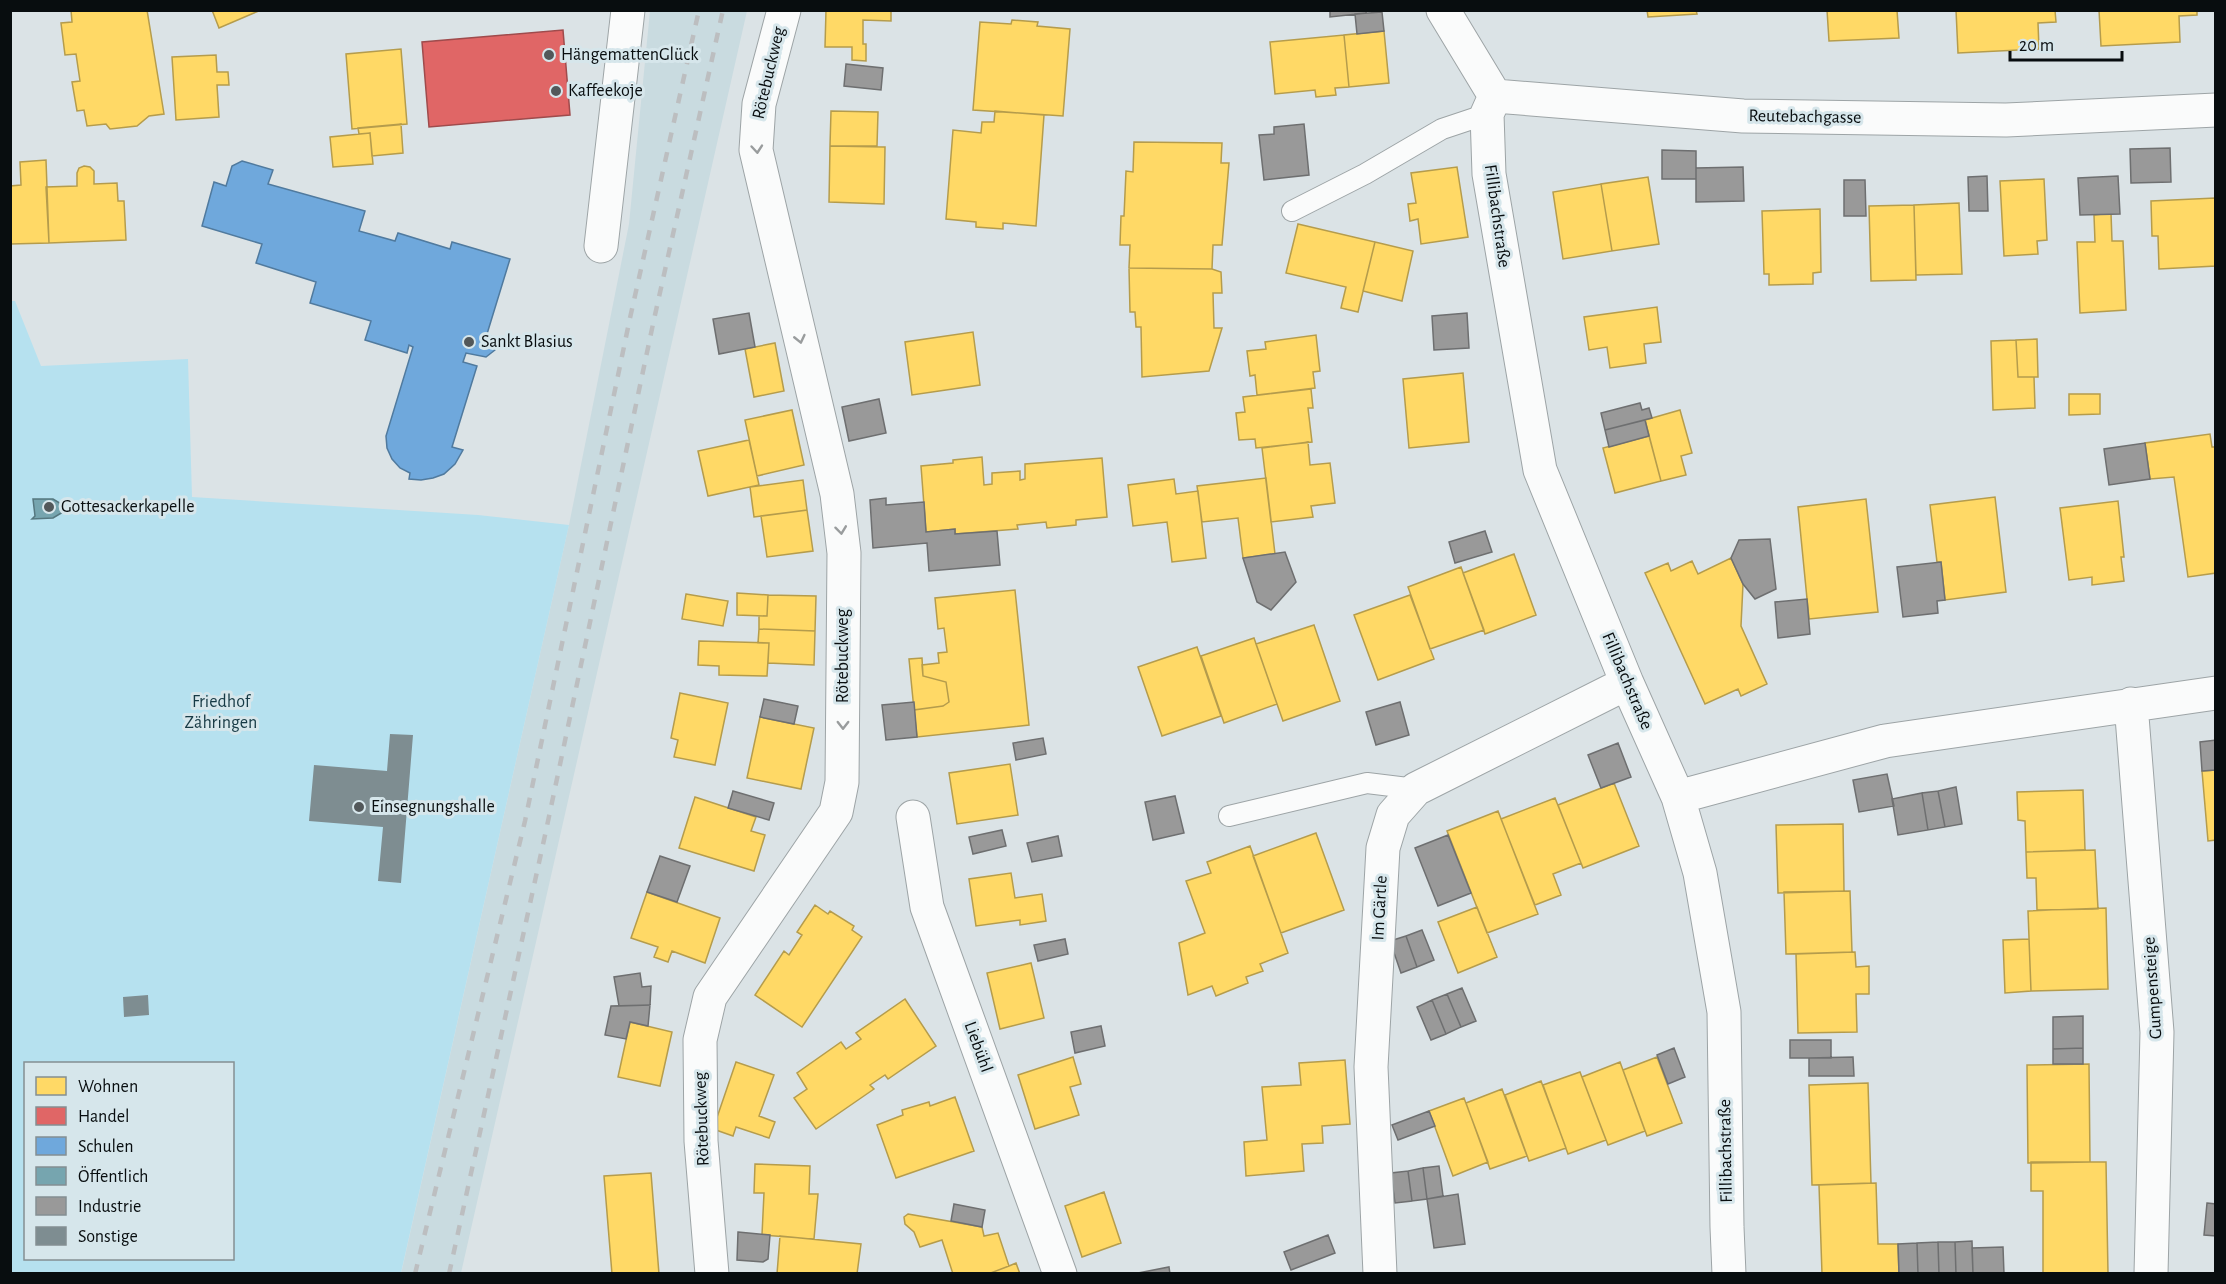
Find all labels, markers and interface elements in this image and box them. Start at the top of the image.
scale bar [2010,24,2122,62]
street label: Rötebuckweg [750,25,788,121]
text: 20 m [2019,37,2054,55]
place label: HängemattenGlück [561,46,699,64]
marker: HängemattenGlück [542,48,556,62]
place label: Kaffeekoje [568,82,643,100]
marker: Kaffeekoje [549,84,563,98]
street label: Reutebachgasse [1748,107,1862,127]
one-way arrow [750,145,763,154]
street label: Fillibachstraße [1481,163,1513,269]
place label: Sankt Blasius [481,333,573,351]
one-way arrow [793,334,806,344]
marker: Sankt Blasius [462,335,476,349]
place label: Gottesackerkapelle [61,498,195,516]
marker: Gottesackerkapelle [42,500,56,514]
one-way arrow [834,525,847,534]
street label: Rötebuckweg [834,609,852,703]
street label: Fillibachstraße [1598,630,1656,732]
park label: Friedhof Zähringen [185,693,257,732]
one-way arrow [837,720,849,729]
place label: Einsegnungshalle [371,798,495,816]
marker: Einsegnungshalle [352,800,366,814]
street label: Im Gärtle [1369,875,1391,941]
street label: Gumpensteige [2140,936,2166,1040]
street label: Liebühl [961,1019,995,1075]
legend [24,1062,234,1260]
street label: Rötebuckweg [691,1071,713,1166]
text: Wohnen [78,1078,138,1096]
street label: Fillibachstraße [1716,1099,1736,1203]
text: Handel [78,1108,129,1126]
text: Schulen [78,1138,134,1156]
text: Öffentlich [78,1166,148,1186]
text: Industrie [78,1198,141,1216]
text: Sonstige [78,1228,138,1246]

